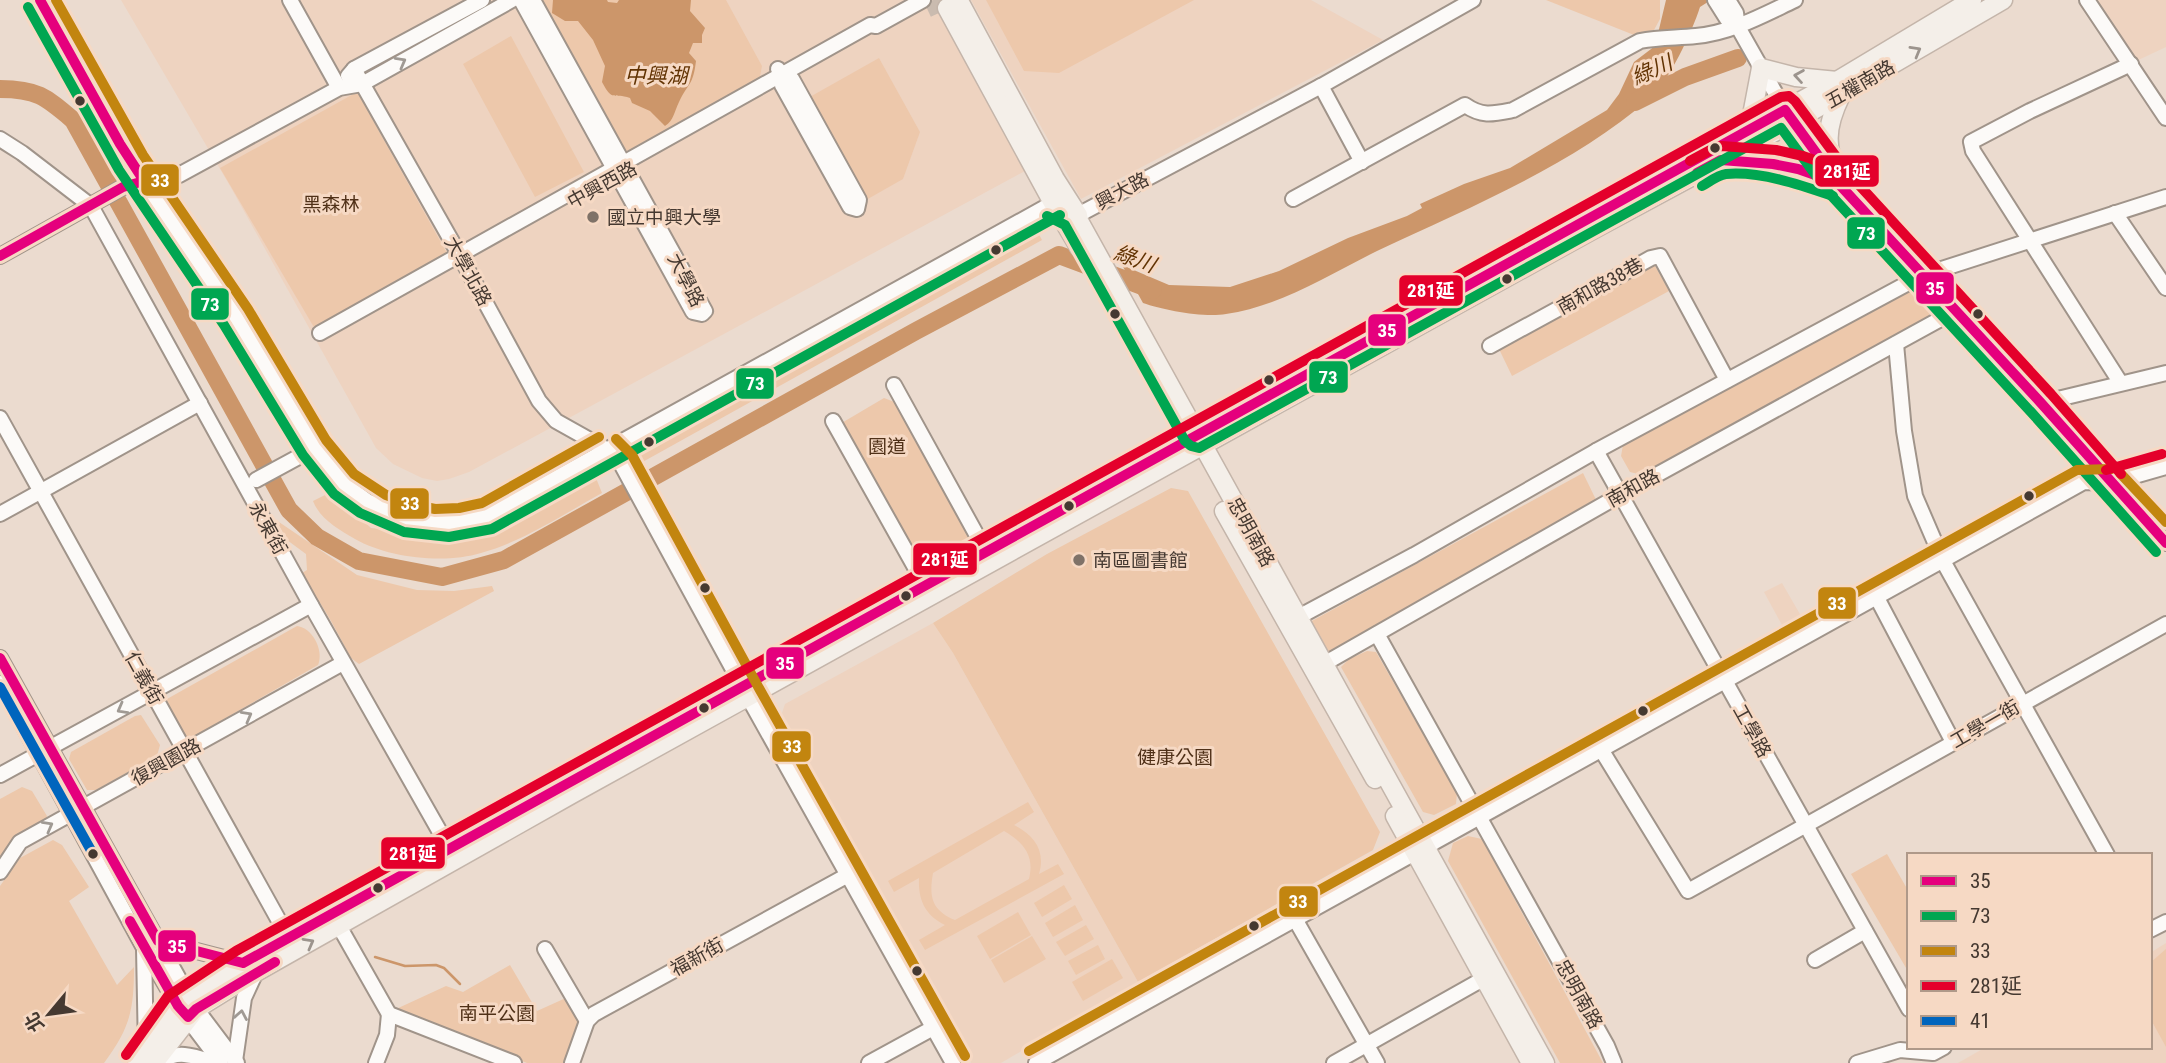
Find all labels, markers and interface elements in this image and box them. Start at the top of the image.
one-way arrow [1908,46,1921,59]
water label: 綠川 [1628,50,1678,90]
street label: 五權南路 [1821,55,1899,113]
one-way arrow [394,57,406,70]
water label: 中興湖 [625,64,690,88]
one-way arrow [1793,69,1805,84]
unlabelled marker [73,94,87,108]
unlabelled marker [1708,141,1722,155]
line badge: 281延 [1814,154,1880,188]
street label: 中興西路 [563,157,641,213]
text: 281延 [1823,160,1871,183]
line badge: 33 [140,163,180,197]
street label: 興大路 [1091,167,1153,215]
text: 33 [150,169,170,192]
park label: 黑森林 [302,193,360,216]
place label: 國立中興大學 [607,206,721,229]
marker: 國立中興大學 [585,209,601,225]
line badge: 73 [1846,216,1886,250]
text: 73 [1856,222,1876,245]
street label: 大學北路 [440,232,496,310]
water label: 綠川 [1111,241,1161,278]
unlabelled marker [989,243,1003,257]
street label: 大學路 [663,249,709,311]
street label: 南和路38巷 [1553,253,1647,319]
line badge: 35 [1915,271,1955,305]
unlabelled marker [1500,272,1514,286]
line badge: 281延 [1398,274,1464,307]
text: 35 [1925,277,1945,300]
text: 281延 [1407,279,1455,302]
line badge: 73 [190,287,230,321]
text: 73 [200,293,220,316]
unlabelled marker [1108,307,1122,321]
unlabelled marker [1971,307,1985,321]
line badge: 35 [1367,313,1407,347]
text: 35 [1377,319,1397,342]
line badge: 73 [1308,360,1349,394]
text: 73 [1318,366,1338,389]
line badge: 73 [735,367,775,400]
text: 73 [745,372,765,395]
unlabelled marker [1262,373,1276,387]
unlabelled marker [642,435,656,449]
park label: 園道 [868,435,906,458]
street label: 南和路 [1602,464,1664,512]
line badge: 33 [389,487,430,520]
unlabelled marker [2022,489,2036,503]
text: 33 [400,492,420,515]
street label: 忠明南路 [1223,493,1279,571]
street label: 永東街 [244,497,292,559]
unlabelled marker [1062,499,1076,513]
line badge: 281延 [912,542,978,576]
text: 281延 [921,548,969,571]
place label: 南區圖書館 [1093,549,1188,572]
marker: 南區圖書館 [1071,552,1087,568]
unlabelled marker [698,581,712,595]
line badge: 33 [1817,586,1857,620]
unlabelled marker [899,589,913,603]
text: 33 [1827,592,1847,615]
line badge: 35 [765,646,805,680]
street label: 仁義街 [120,647,168,709]
text: 35 [775,652,795,675]
street label: 工學一街 [1946,695,2024,753]
street label: 工學路 [1728,700,1776,762]
one-way arrow [117,701,129,714]
unlabelled marker [697,701,711,715]
unlabelled marker [1636,704,1650,718]
one-way arrow [240,711,253,724]
line badge: 33 [771,730,812,763]
street label: 復興園路 [127,734,205,790]
text: 33 [782,735,802,758]
park label: 健康公園 [1137,746,1213,769]
one-way arrow [41,821,53,834]
line badge: 281延 [380,836,446,870]
text: 281延 [389,842,437,865]
unlabelled marker [86,847,100,861]
legend [1907,853,2152,1049]
text: 35 [1970,869,1991,893]
unlabelled marker [371,881,385,895]
line badge: 33 [1278,885,1319,918]
text: 33 [1288,890,1308,913]
text: 73 [1970,904,1991,928]
unlabelled marker [1247,919,1261,933]
line badge: 35 [157,929,197,963]
street label: 福新街 [666,933,728,981]
text: 35 [167,935,187,958]
one-way arrow [301,938,314,951]
text: 33 [1970,939,1991,963]
street label: 忠明南路 [1551,955,1607,1033]
unlabelled marker [910,964,924,978]
text: 281延 [1970,974,2022,998]
north arrow [14,979,84,1049]
park label: 南平公園 [459,1002,535,1025]
text: 北 [20,1008,49,1036]
one-way arrow [233,1009,248,1021]
text: 41 [1970,1009,1991,1033]

